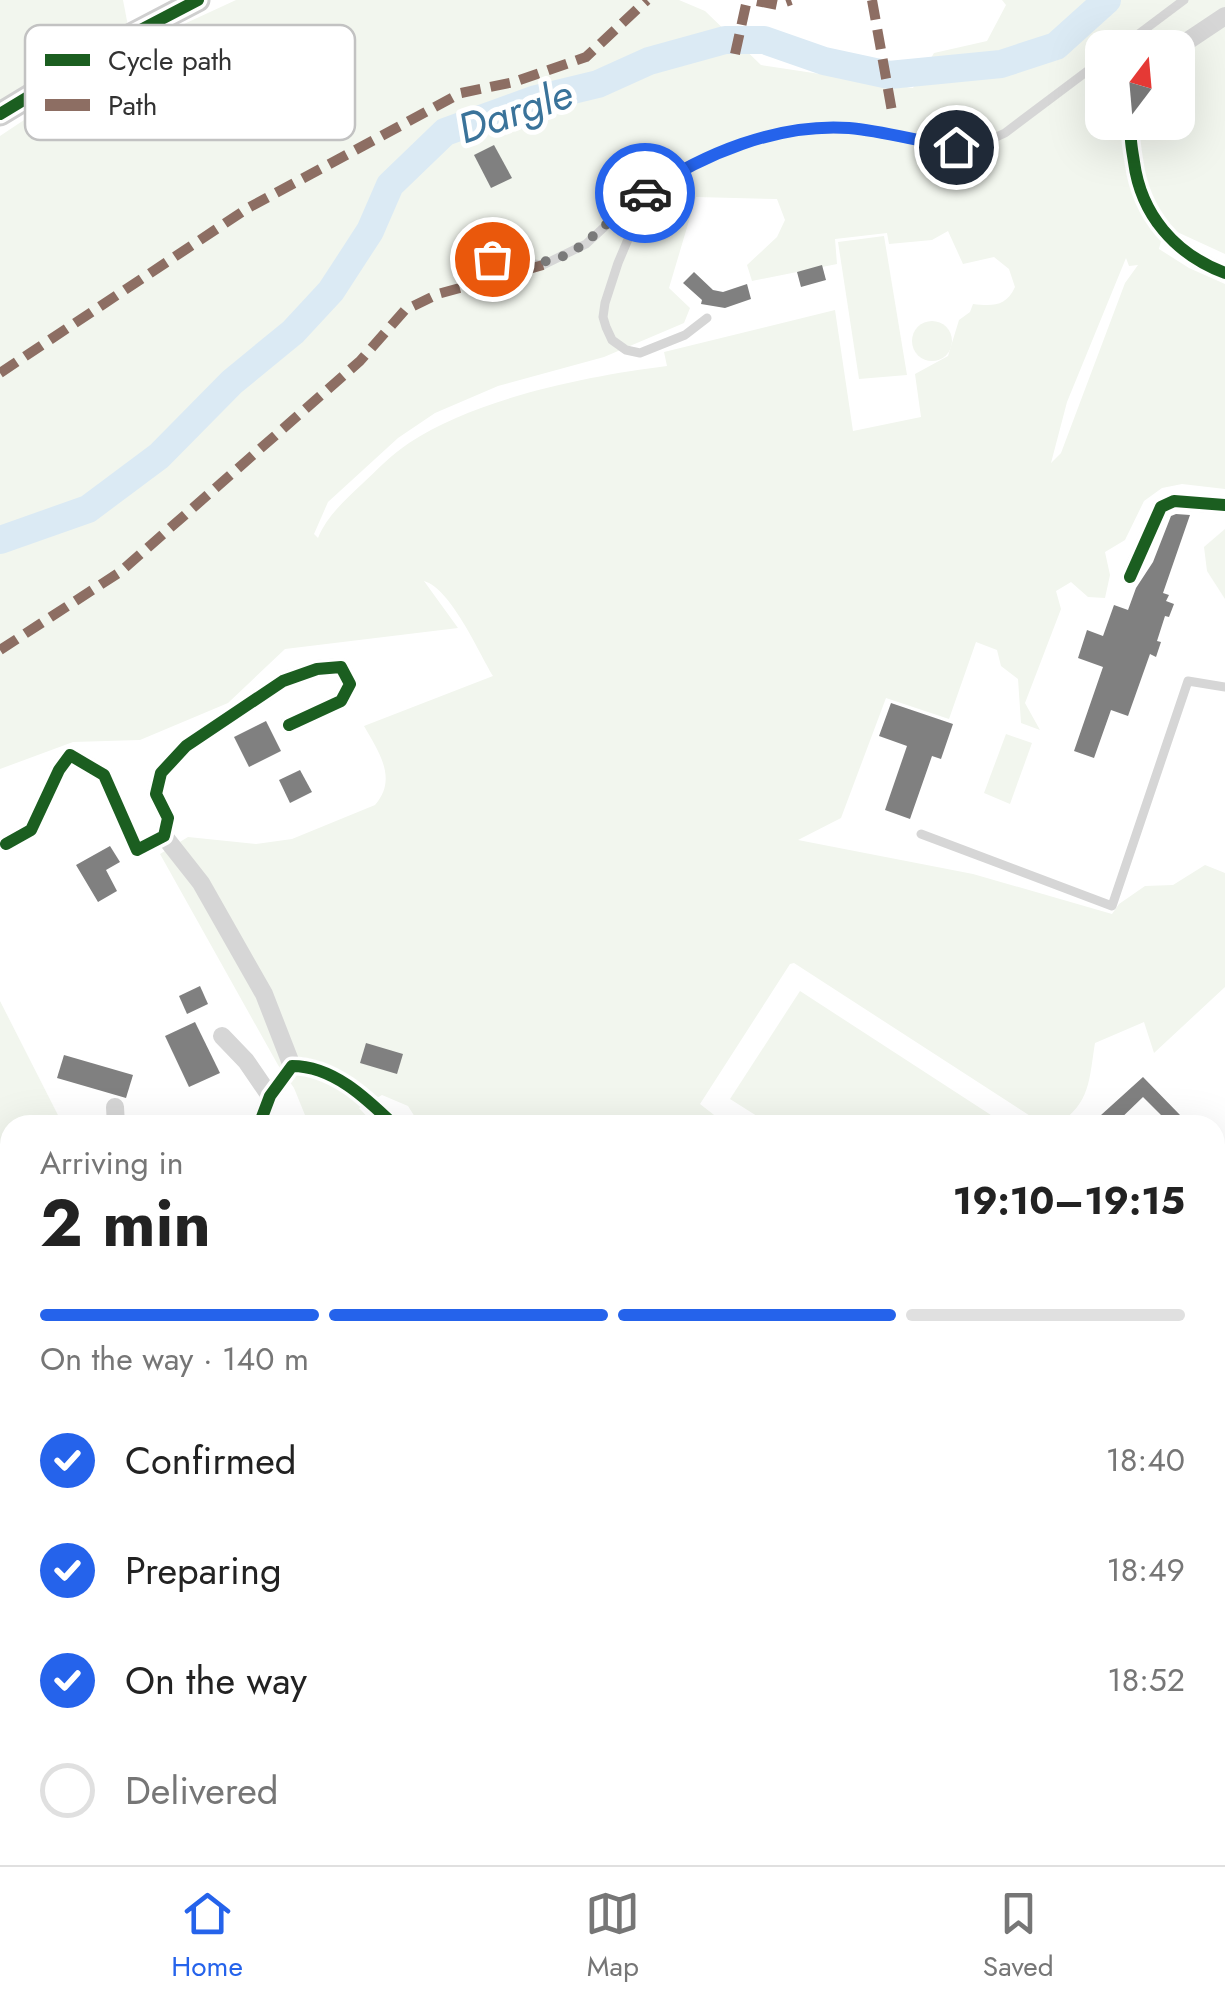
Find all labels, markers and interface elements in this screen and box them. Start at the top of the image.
legend [25,25,355,140]
north arrow [1085,30,1195,140]
map controls [1085,30,1195,140]
text: Cycle path [108,40,233,81]
water label: Dargle [449,63,581,159]
text: Path [108,85,157,126]
pin [914,105,999,190]
icon: home [929,120,984,175]
courier [595,143,695,243]
icon: car [618,166,673,221]
pin [450,217,535,302]
icon: bag [465,232,520,287]
text: Arriving in [40,1140,184,1186]
text: 19:10–19:15 [953,1173,1185,1228]
text: 2 min [40,1176,211,1270]
text: On the way · 140 m [40,1336,309,1382]
icon: check [40,1433,95,1488]
text: Confirmed [125,1433,296,1488]
text: 18:40 [1106,1437,1185,1483]
icon: check [40,1543,95,1598]
text: Preparing [125,1543,282,1598]
text: 18:49 [1106,1547,1185,1593]
icon: check [40,1653,95,1708]
text: On the way [125,1653,307,1708]
text: 18:52 [1107,1657,1185,1703]
text: Delivered [125,1763,278,1818]
tab: Home [171,1886,243,1987]
tab: Map [585,1886,640,1987]
tab: Saved [983,1886,1054,1987]

